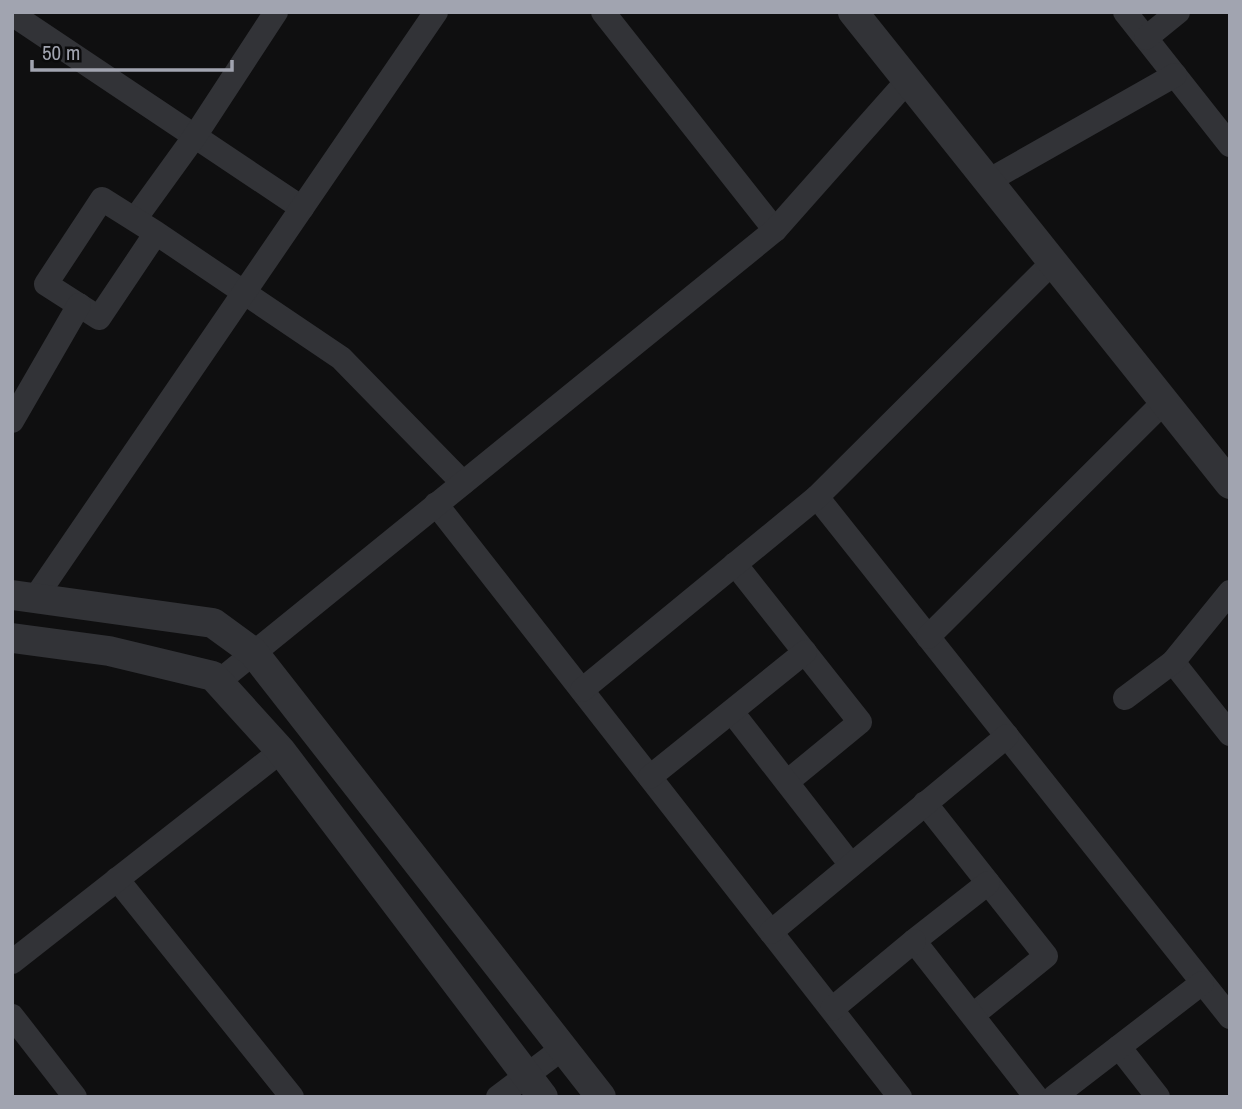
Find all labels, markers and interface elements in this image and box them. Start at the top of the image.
scale bar [32,28,231,72]
text: 50 m [42,38,80,67]

